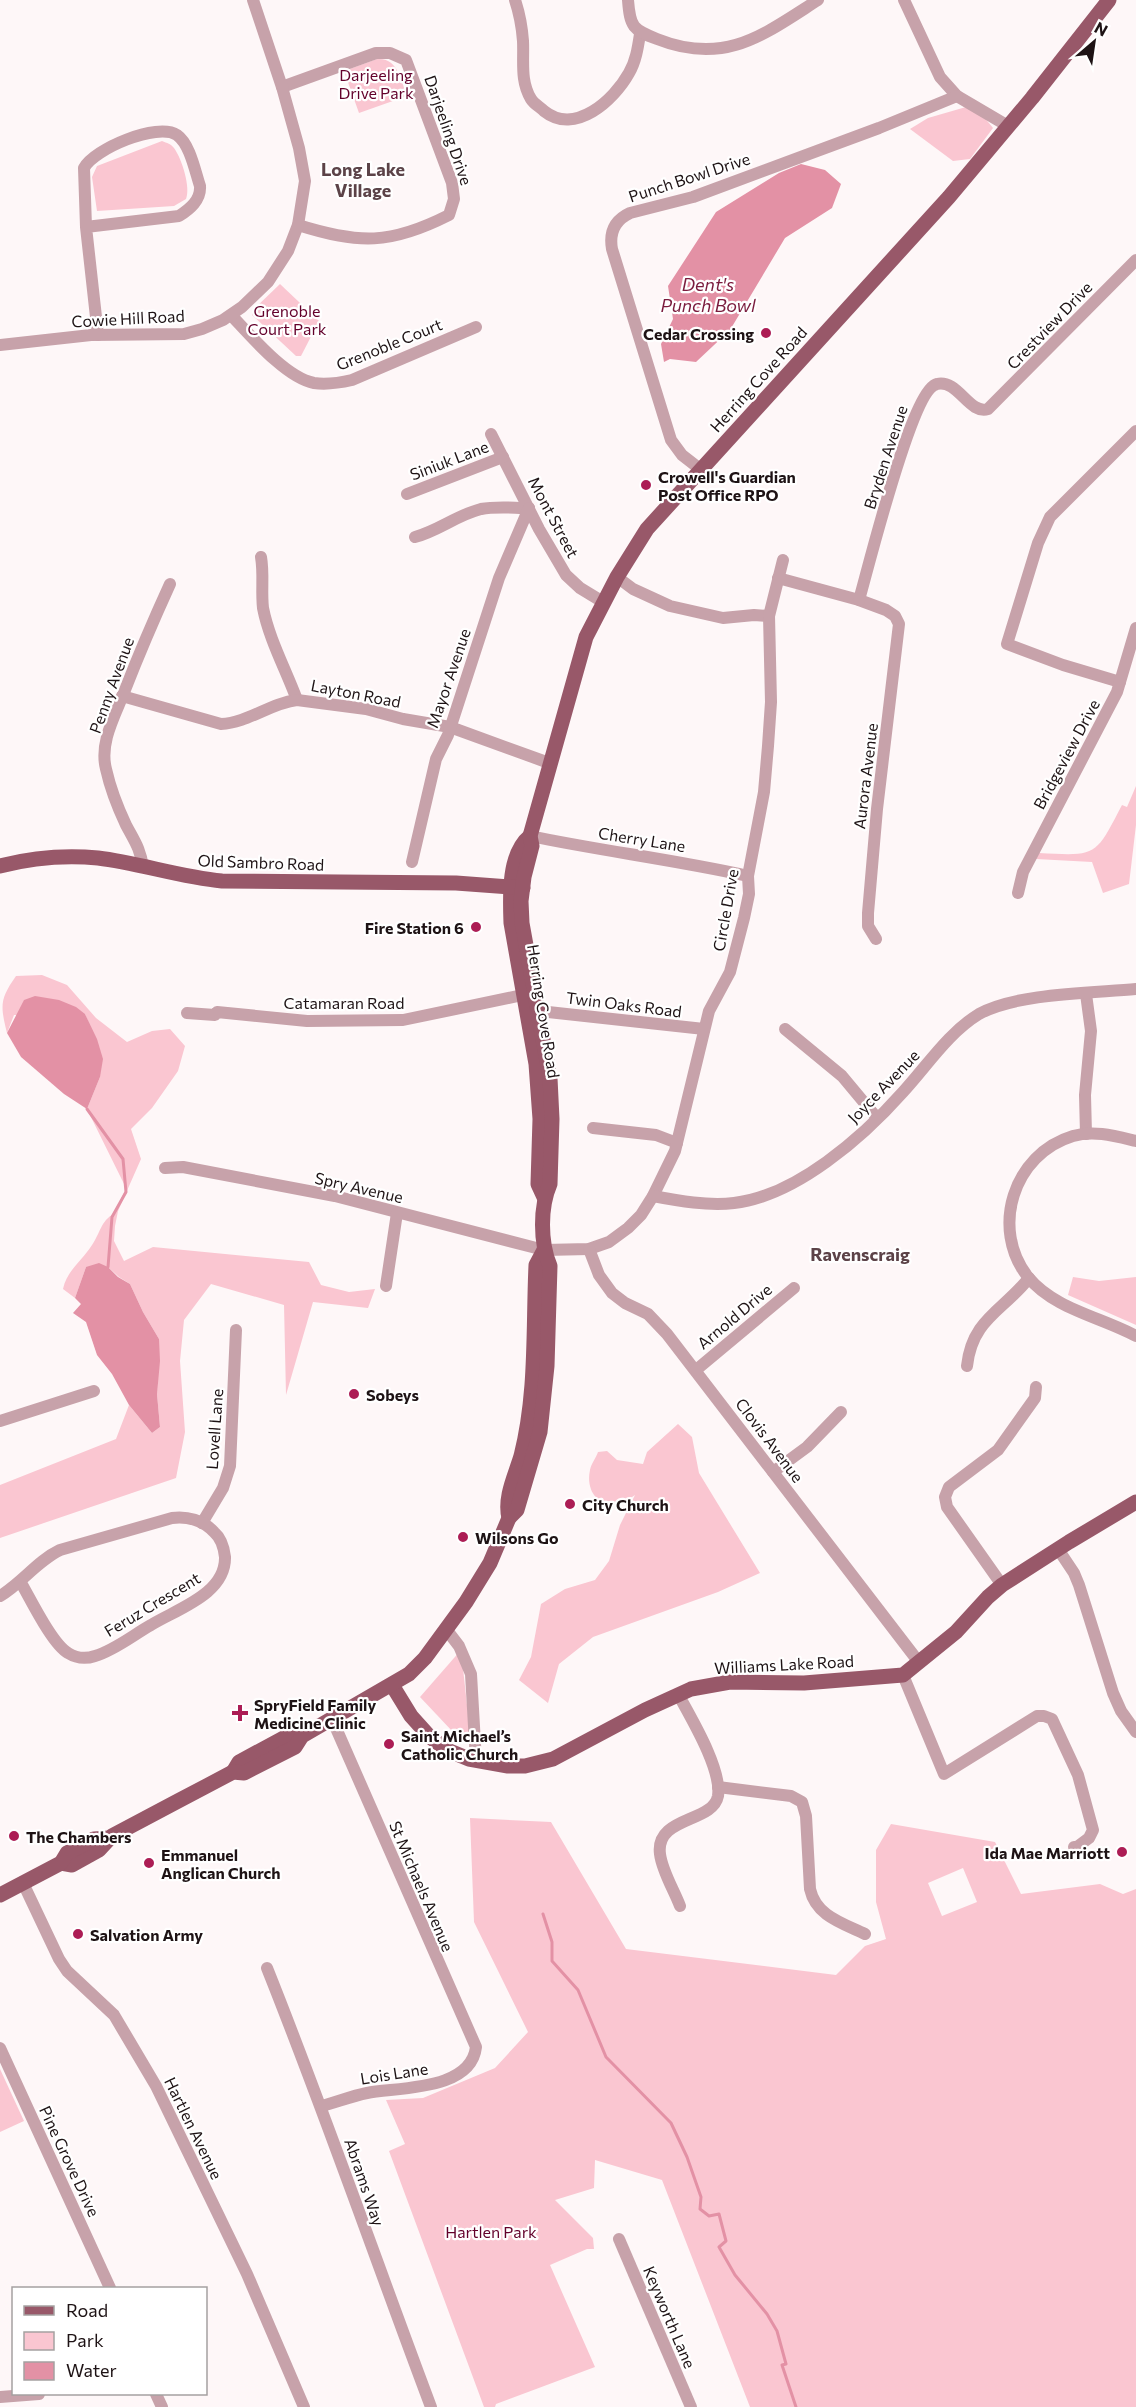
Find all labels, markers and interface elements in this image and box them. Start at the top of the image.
north arrow [1064,12,1124,72]
text: N [1092,17,1111,40]
park label: Darjeeling Drive Park [338,65,414,102]
street label: Darjeeling Drive [421,72,477,188]
street label: Punch Bowl Drive [626,148,752,206]
district label: Long Lake Village [321,158,405,201]
water label: Dent's Punch Bowl [660,273,756,316]
street label: Crestview Drive [1002,277,1096,373]
park label: Grenoble Court Park [248,301,327,338]
street label: Cowie Hill Road [71,306,185,330]
street label: Grenoble Court [333,314,445,374]
street label: Herring Cove Road [706,322,810,436]
place label: Cedar Crossing [643,324,754,343]
marker: Cedar Crossing [759,326,773,340]
street label: Bryden Avenue [859,403,911,511]
street label: Siniuk Lane [407,436,491,484]
place label: Crowell's Guardian Post Office RPO [658,467,796,504]
street label: Mont Street [525,473,583,561]
marker: Crowell's Guardian Post Office RPO [639,478,653,492]
street label: Mayor Avenue [422,626,474,730]
street label: Penny Avenue [85,634,137,736]
street label: Layton Road [309,675,403,711]
street label: Bridgeview Drive [1029,696,1103,812]
street label: Aurora Avenue [849,722,881,830]
street label: Cherry Lane [597,823,687,855]
street label: Old Sambro Road [197,850,325,874]
street label: Circle Drive [708,867,742,953]
place label: Fire Station 6 [365,918,464,937]
marker: Fire Station 6 [469,920,483,934]
street label: Herring Cove Road [524,943,564,1079]
street label: Twin Oaks Road [565,987,683,1021]
street label: Catamaran Road [284,993,404,1012]
street label: Joyce Avenue [843,1045,923,1127]
street label: Spry Avenue [313,1168,405,1206]
district label: Ravenscraig [810,1243,910,1265]
street label: Arnold Drive [693,1279,775,1353]
place label: Sobeys [366,1385,419,1404]
marker: Sobeys [347,1387,361,1401]
street label: Lovell Lane [202,1388,226,1470]
street label: Clovis Avenue [732,1394,808,1486]
place label: City Church [582,1495,669,1514]
marker: City Church [563,1497,577,1511]
place label: Wilsons Go [475,1528,559,1547]
marker: Wilsons Go [456,1530,470,1544]
street label: Feruz Crescent [101,1568,204,1640]
street label: Williams Lake Road [714,1651,854,1677]
place label: SpryField Family Medicine Clinic [254,1695,376,1732]
marker: SpryField Family Medicine Clinic [231,1704,249,1722]
place label: Saint Michael’s Catholic Church [401,1726,518,1763]
marker: Saint Michael’s Catholic Church [382,1737,396,1751]
street label: St Michaels Avenue [386,1818,458,1954]
place label: The Chambers [26,1827,131,1846]
marker: The Chambers [7,1829,21,1843]
place label: Ida Mae Marriott [985,1843,1110,1862]
place label: Emmanuel Anglican Church [161,1845,281,1882]
marker: Ida Mae Marriott [1115,1845,1129,1859]
marker: Emmanuel Anglican Church [142,1856,156,1870]
place label: Salvation Army [90,1925,203,1944]
marker: Salvation Army [71,1927,85,1941]
street label: Lois Lane [359,2058,429,2088]
street label: Hartlen Avenue [161,2074,227,2182]
street label: Pine Grove Drive [36,2103,104,2219]
street label: Abrams Way [341,2136,389,2228]
park label: Hartlen Park [445,2222,537,2241]
street label: Keyworth Lane [640,2263,700,2371]
legend [12,2287,207,2395]
text: Road [66,2299,108,2321]
text: Park [66,2329,104,2351]
text: Water [66,2359,117,2381]

